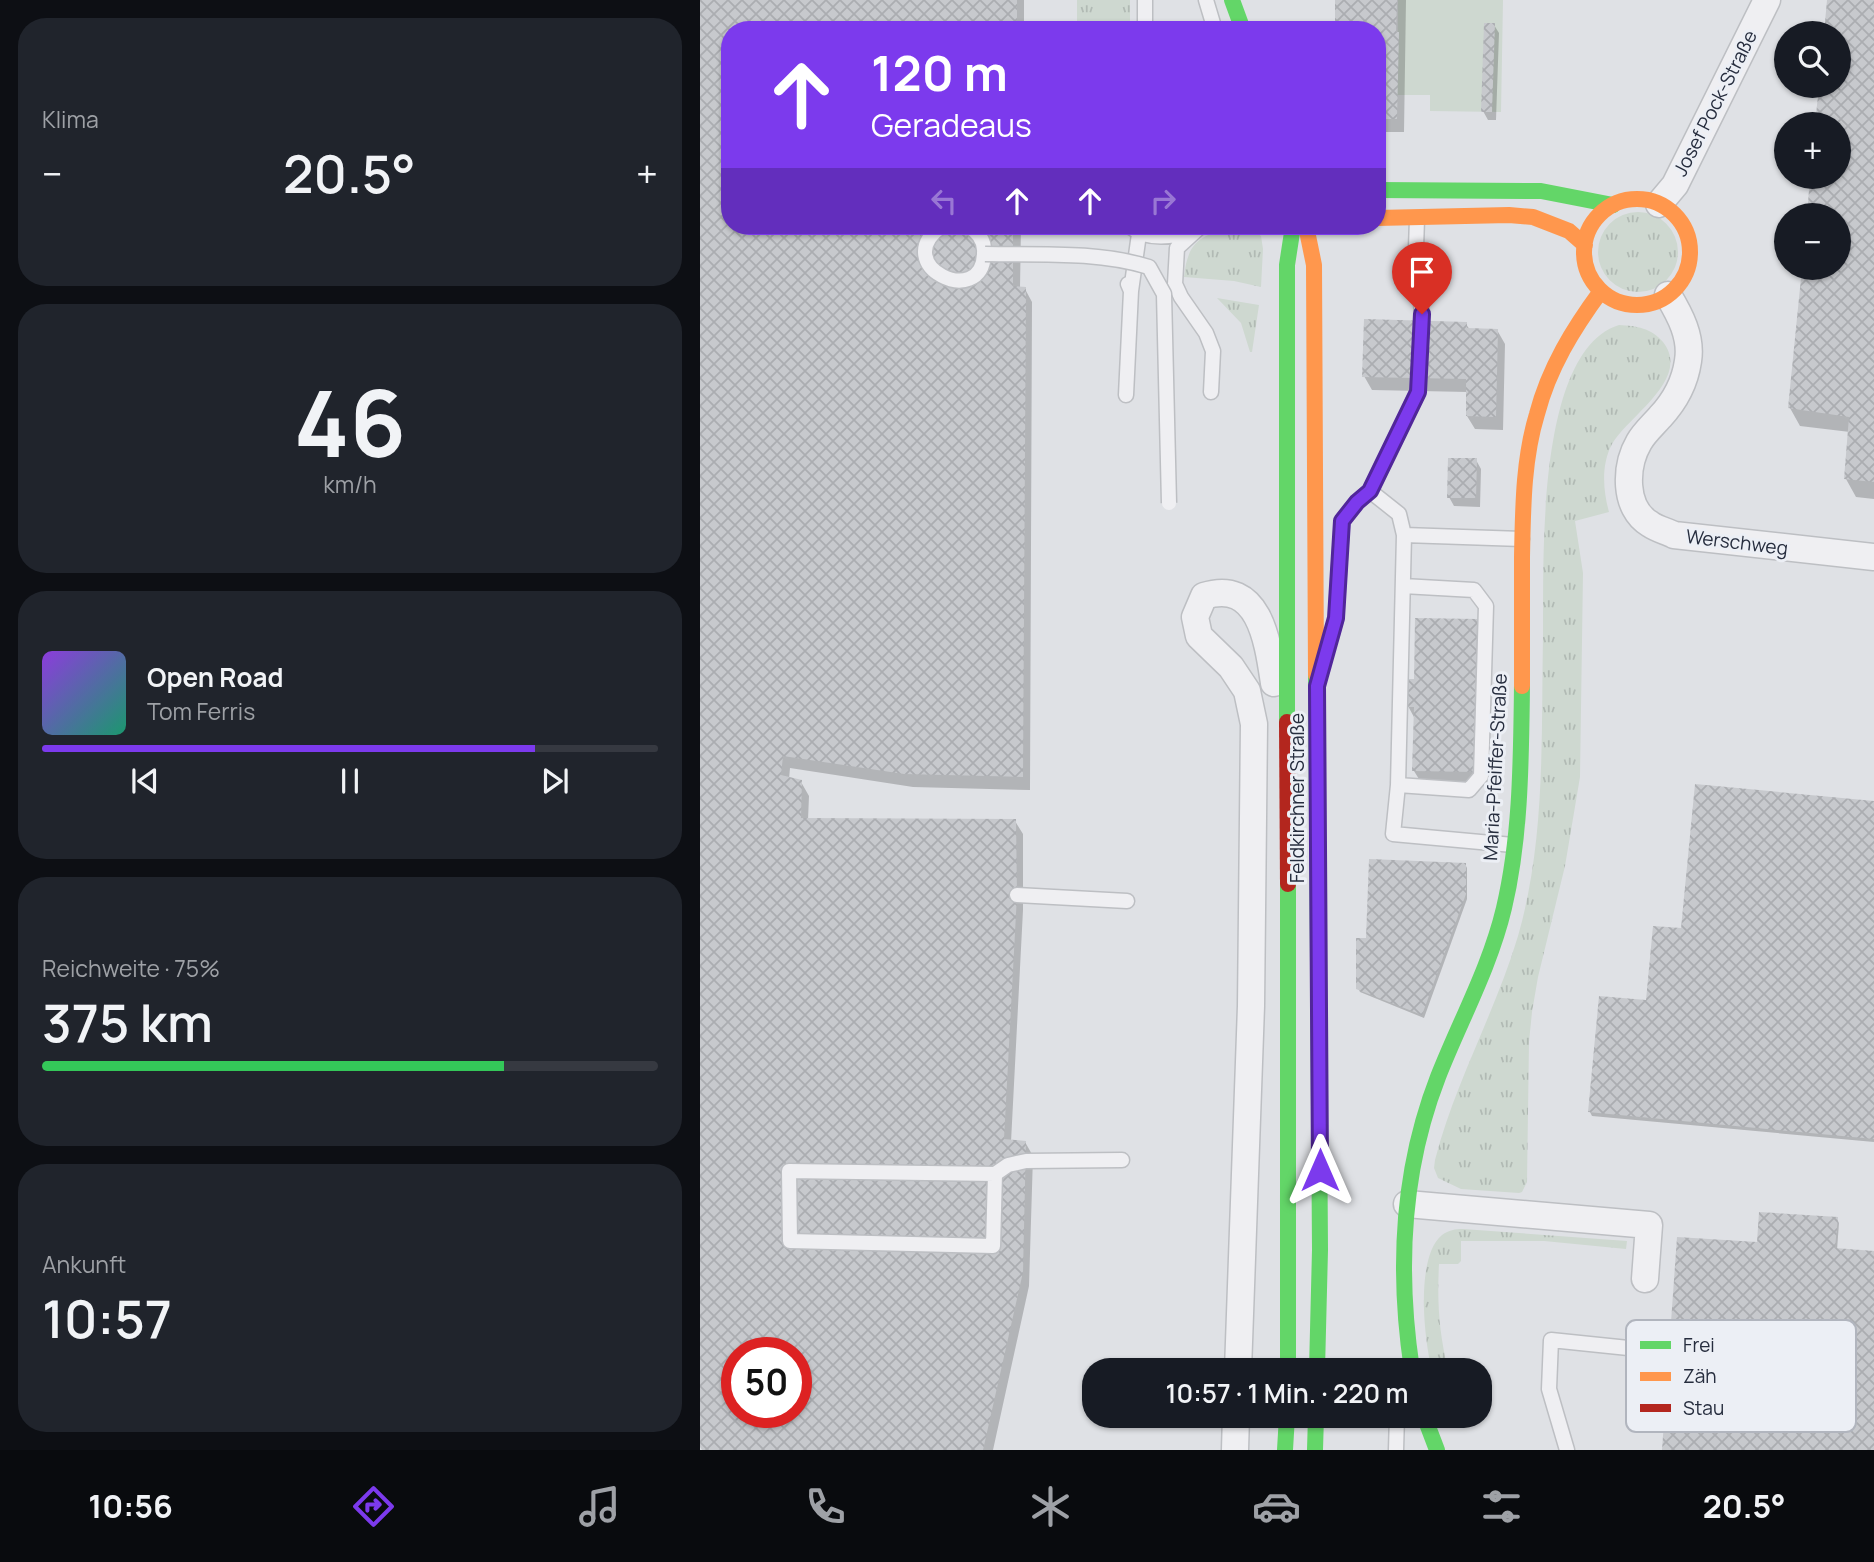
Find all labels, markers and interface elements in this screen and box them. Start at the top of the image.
map controls [1774,21,1851,280]
button: search [1774,21,1851,98]
street label: Josef Pock-Straße [1667,26,1763,180]
text: 120 m [871,39,1008,106]
icon: ahead [756,49,847,140]
text: Klima [42,103,99,135]
text: Geradeaus [871,103,1032,147]
button: + [1774,112,1851,189]
text: 20.5° [283,138,416,209]
text: − [42,147,63,199]
text: + [636,147,658,199]
icon: left [925,182,963,220]
icon: ahead [998,182,1036,220]
icon: ahead [1071,182,1109,220]
icon: right [1144,182,1182,220]
button: − [1774,203,1851,280]
pin [1392,242,1452,314]
icon: arrive [1403,253,1441,291]
text: 46 [294,360,406,484]
text: km/h [323,468,377,500]
street label: Werschweg [1685,523,1789,561]
text: Open Road [147,659,283,695]
street label: Maria-Pfeiffer-Straße [1477,673,1513,861]
text: Tom Ferris [147,695,255,727]
street label: Feldkirchner Straße [1284,713,1310,883]
icon: previous [126,762,164,800]
icon: pause [331,762,369,800]
icon: next [536,762,574,800]
text: Reichweite · 75% [42,952,220,984]
text: 375 km [42,987,213,1058]
position arrow [1283,1133,1357,1207]
text: Ankunft [42,1248,126,1280]
text: 10:57 [42,1283,172,1354]
legend [1626,1320,1856,1432]
text: Frei [1683,1332,1715,1358]
speed limit sign: 50 [721,1337,812,1428]
text: Zäh [1683,1363,1717,1389]
text: 10:57 · 1 Min. · 220 m [1166,1375,1408,1411]
text: Stau [1683,1395,1724,1421]
icon: directions [349,1482,398,1531]
icon: music [575,1482,624,1531]
icon: phone [801,1482,850,1531]
icon: climate [1026,1482,1075,1531]
icon: car [1252,1482,1301,1531]
icon: filters [1477,1482,1526,1531]
text: 10:56 [88,1484,173,1528]
text: 20.5° [1703,1484,1786,1528]

